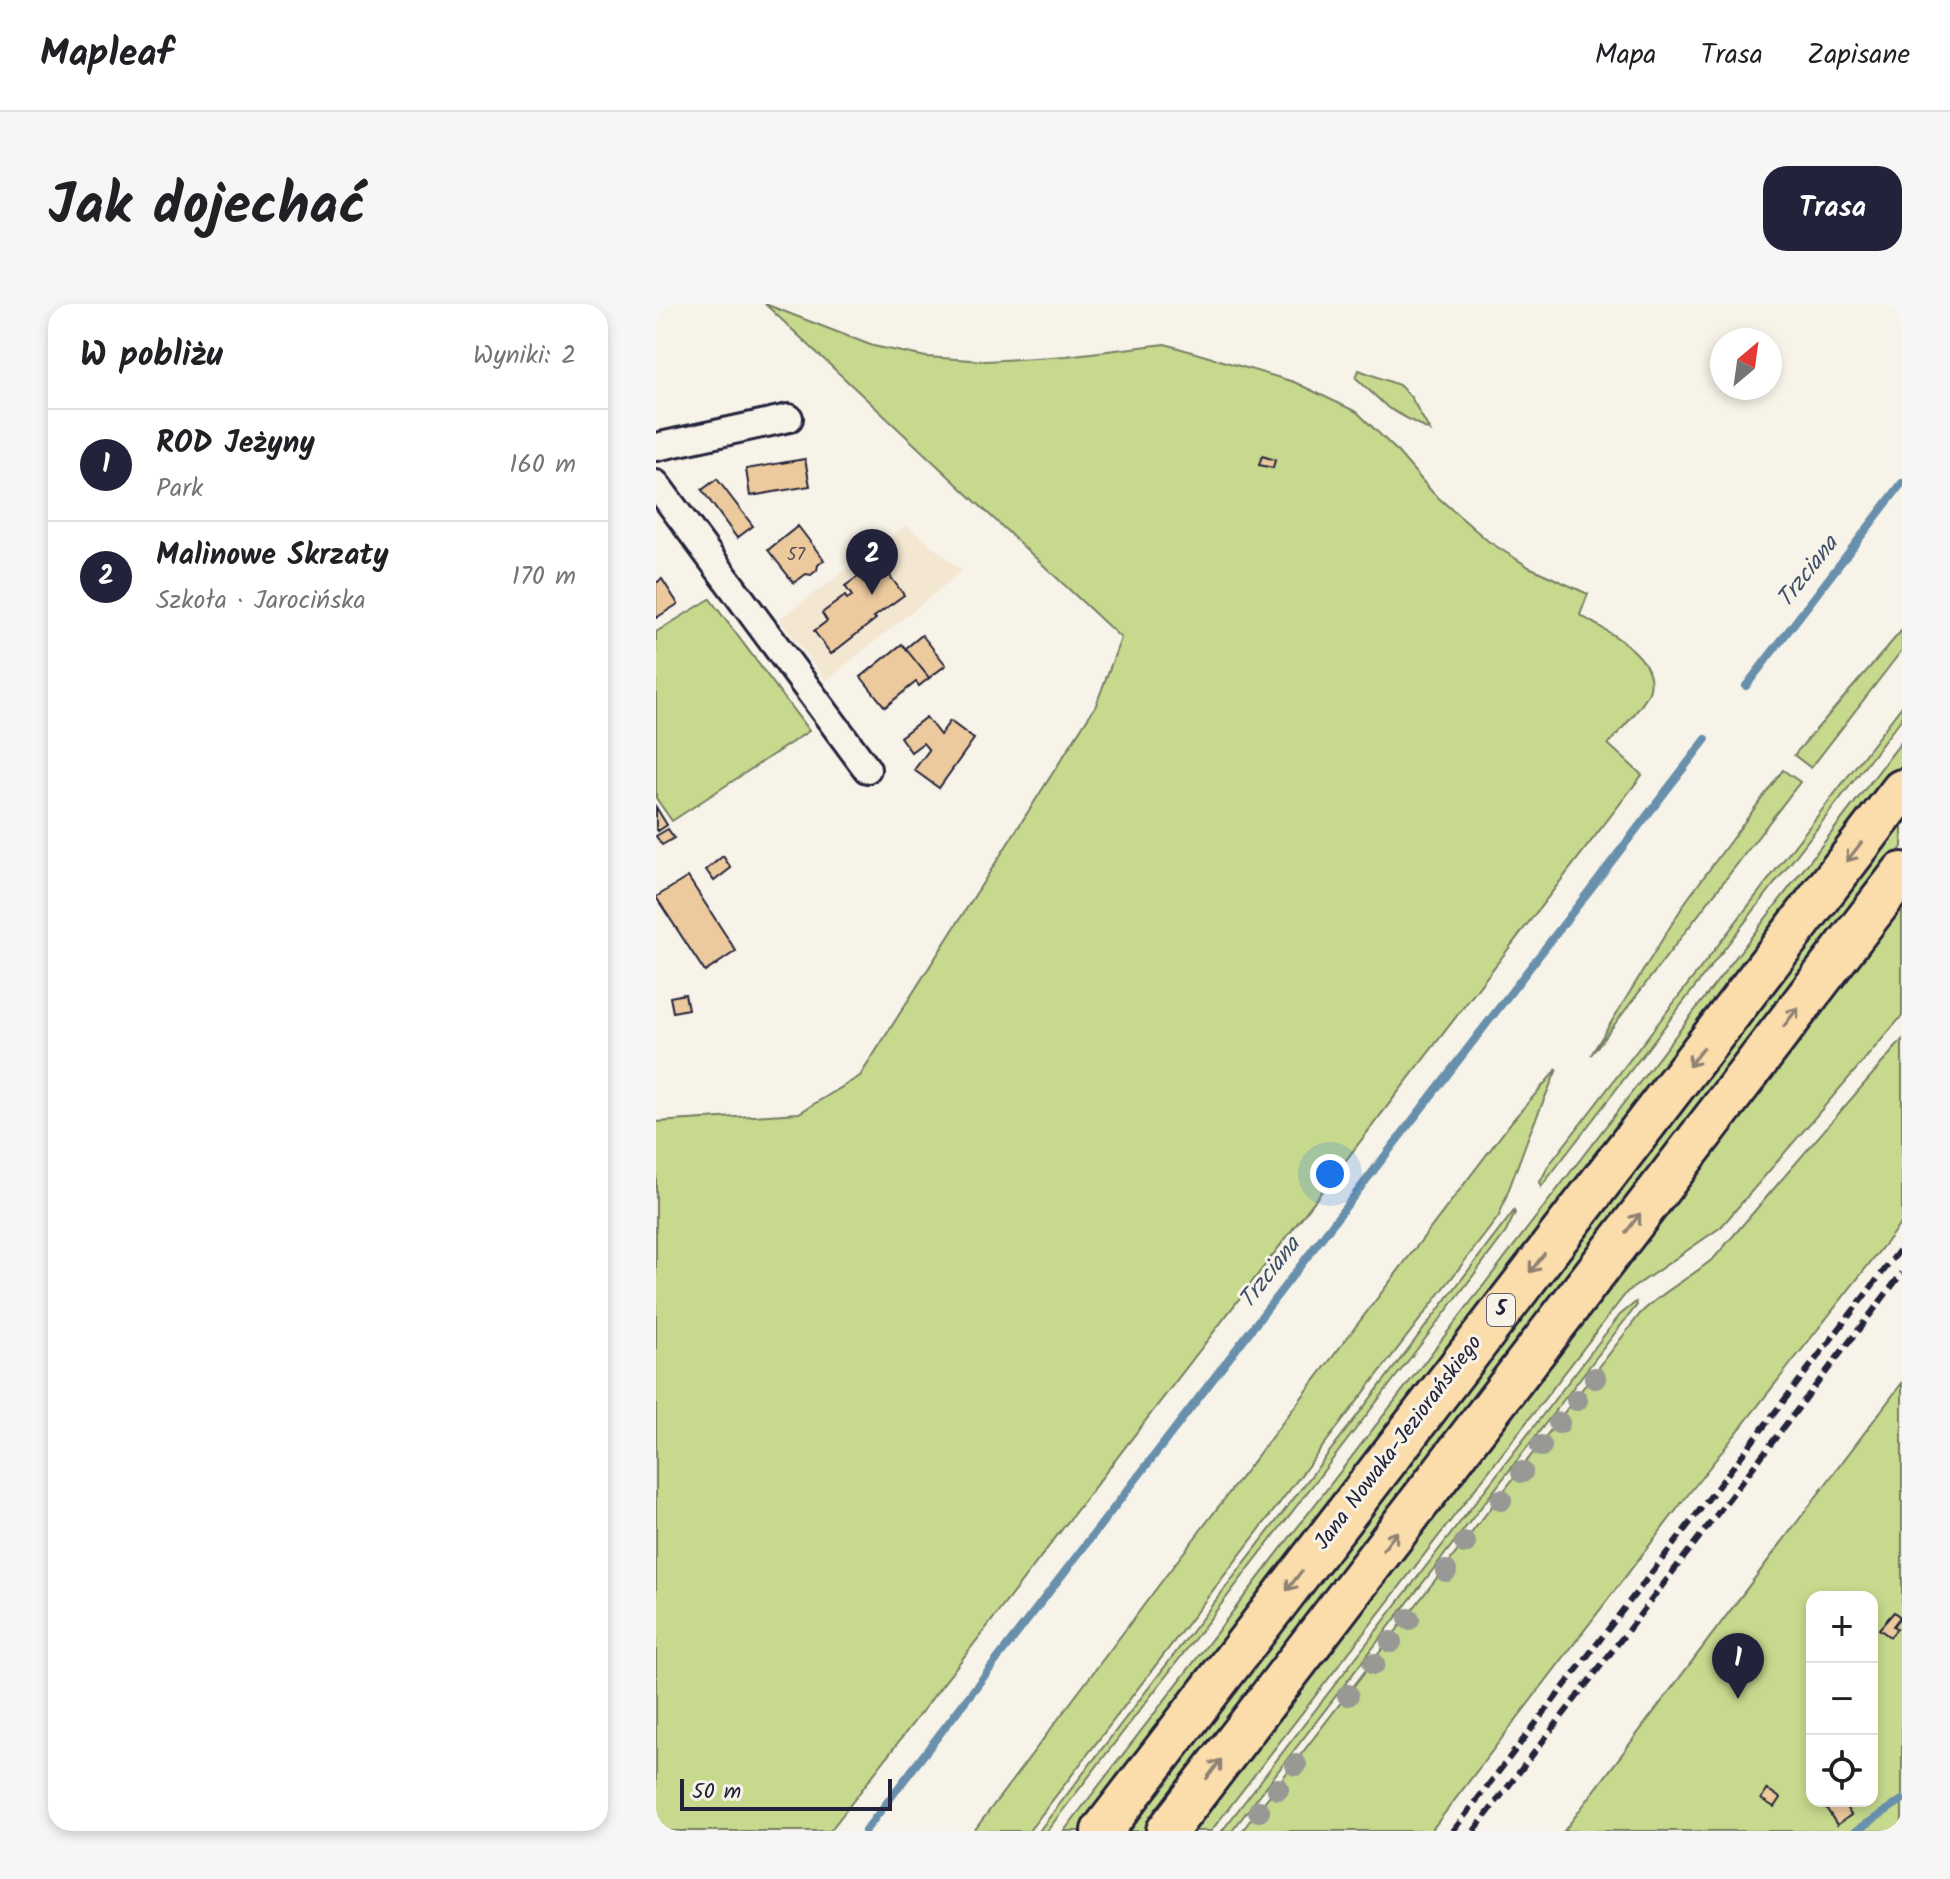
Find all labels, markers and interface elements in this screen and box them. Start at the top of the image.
text: Mapleaf [40,25,173,85]
text: Mapa [1595,33,1656,78]
text: Trasa [1700,33,1763,78]
text: Zapisane [1807,33,1910,78]
text: Jak dojechać [48,163,366,253]
button: Trasa [1763,166,1902,251]
north arrow [1710,328,1782,400]
text: W pobliżu [80,329,223,383]
text: Wyniki: 2 [473,335,576,377]
text: ROD Jeżyny [156,420,315,468]
text: 1 [102,444,110,486]
text: 160 m [509,444,576,486]
text: Park [156,468,203,510]
water label: Trzciana [1767,526,1850,617]
pin: 2 [846,529,898,595]
text: Malinowe Skrzaty [156,532,389,580]
house number: 57 [787,541,806,570]
text: 2 [98,556,114,598]
text: 170 m [512,556,576,598]
text: Szkoła · Jarocińska [156,580,366,622]
one-way arrow [1846,840,1863,862]
one-way arrow [1783,1007,1800,1028]
one-way arrow [1687,1046,1704,1067]
your location [1310,1154,1350,1194]
one-way arrow [1625,1213,1642,1234]
water label: Trzciana [1229,1227,1312,1318]
one-way arrow [1528,1252,1545,1273]
road number: 5 [1487,1294,1515,1326]
street label: Jana Nowaka-Jeziorańskiego [1306,1328,1492,1558]
one-way arrow [1381,1530,1398,1552]
one-way arrow [1285,1570,1302,1591]
map controls [1806,1591,1878,1807]
button: + [1806,1591,1878,1663]
pin: 1 [1712,1633,1764,1699]
button: − [1806,1663,1878,1735]
button: locate [1806,1735,1878,1807]
one-way arrow [1206,1759,1223,1780]
scale bar [680,1775,892,1811]
text: 50 m [692,1775,741,1810]

